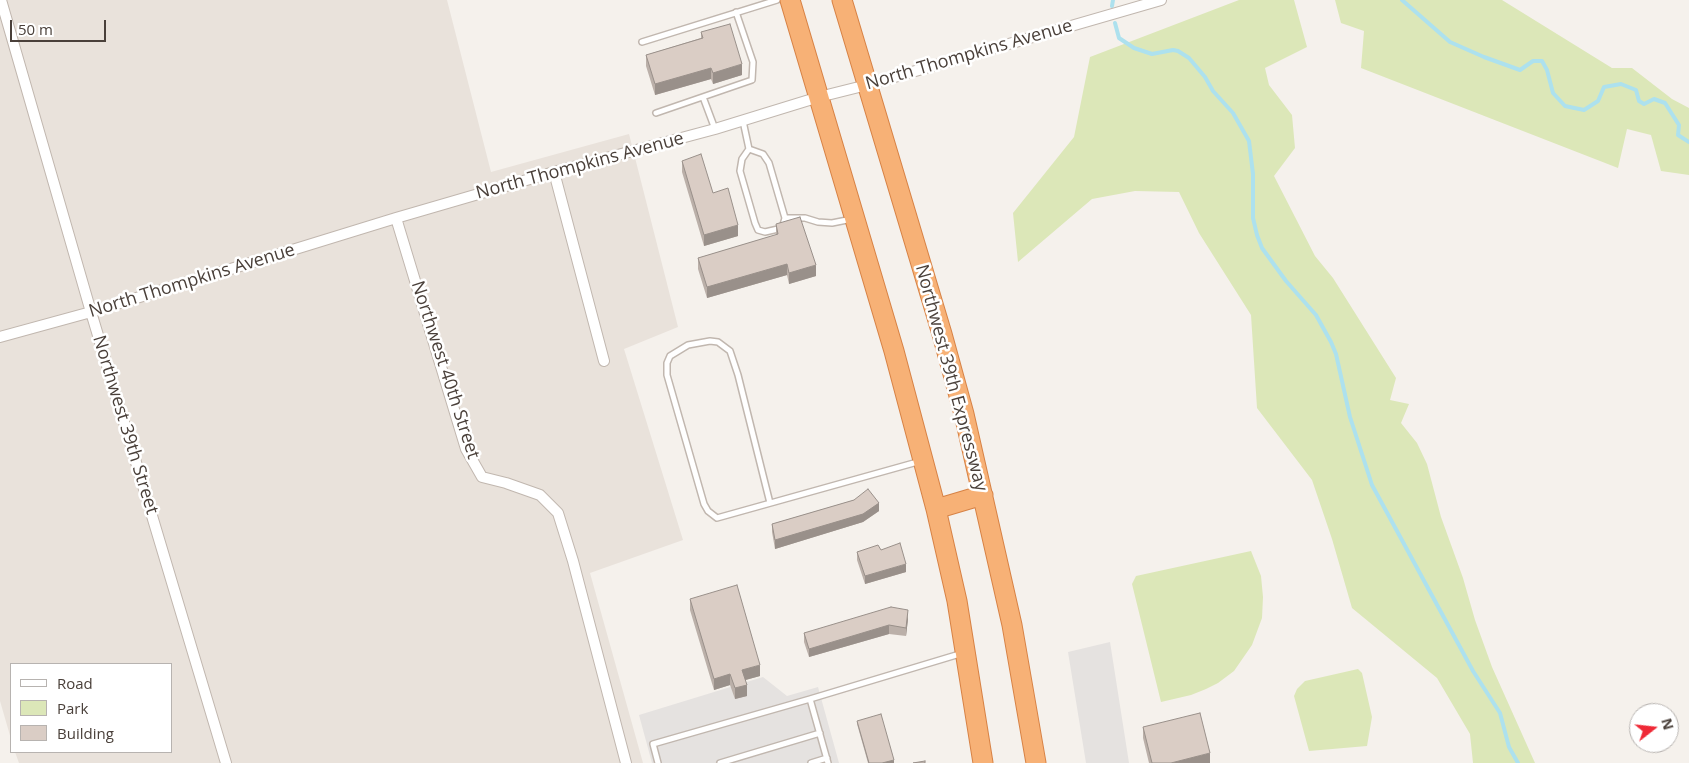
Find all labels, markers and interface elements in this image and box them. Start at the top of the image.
scale bar [12,10,109,42]
street label: North Thompkins Avenue [863,15,1075,95]
text: 50 m [18,19,53,39]
street label: North Thompkins Avenue [474,128,686,204]
street label: North Thompkins Avenue [86,239,298,323]
street label: Northwest 39th Expressway [910,262,992,494]
street label: Northwest 40th Street [406,278,484,462]
street label: Northwest 39th Street [87,333,163,517]
legend [10,663,172,753]
text: Road [57,673,93,693]
text: Park [57,698,88,718]
north arrow [1629,703,1679,753]
text: N [1657,716,1679,732]
text: Building [57,723,114,743]

